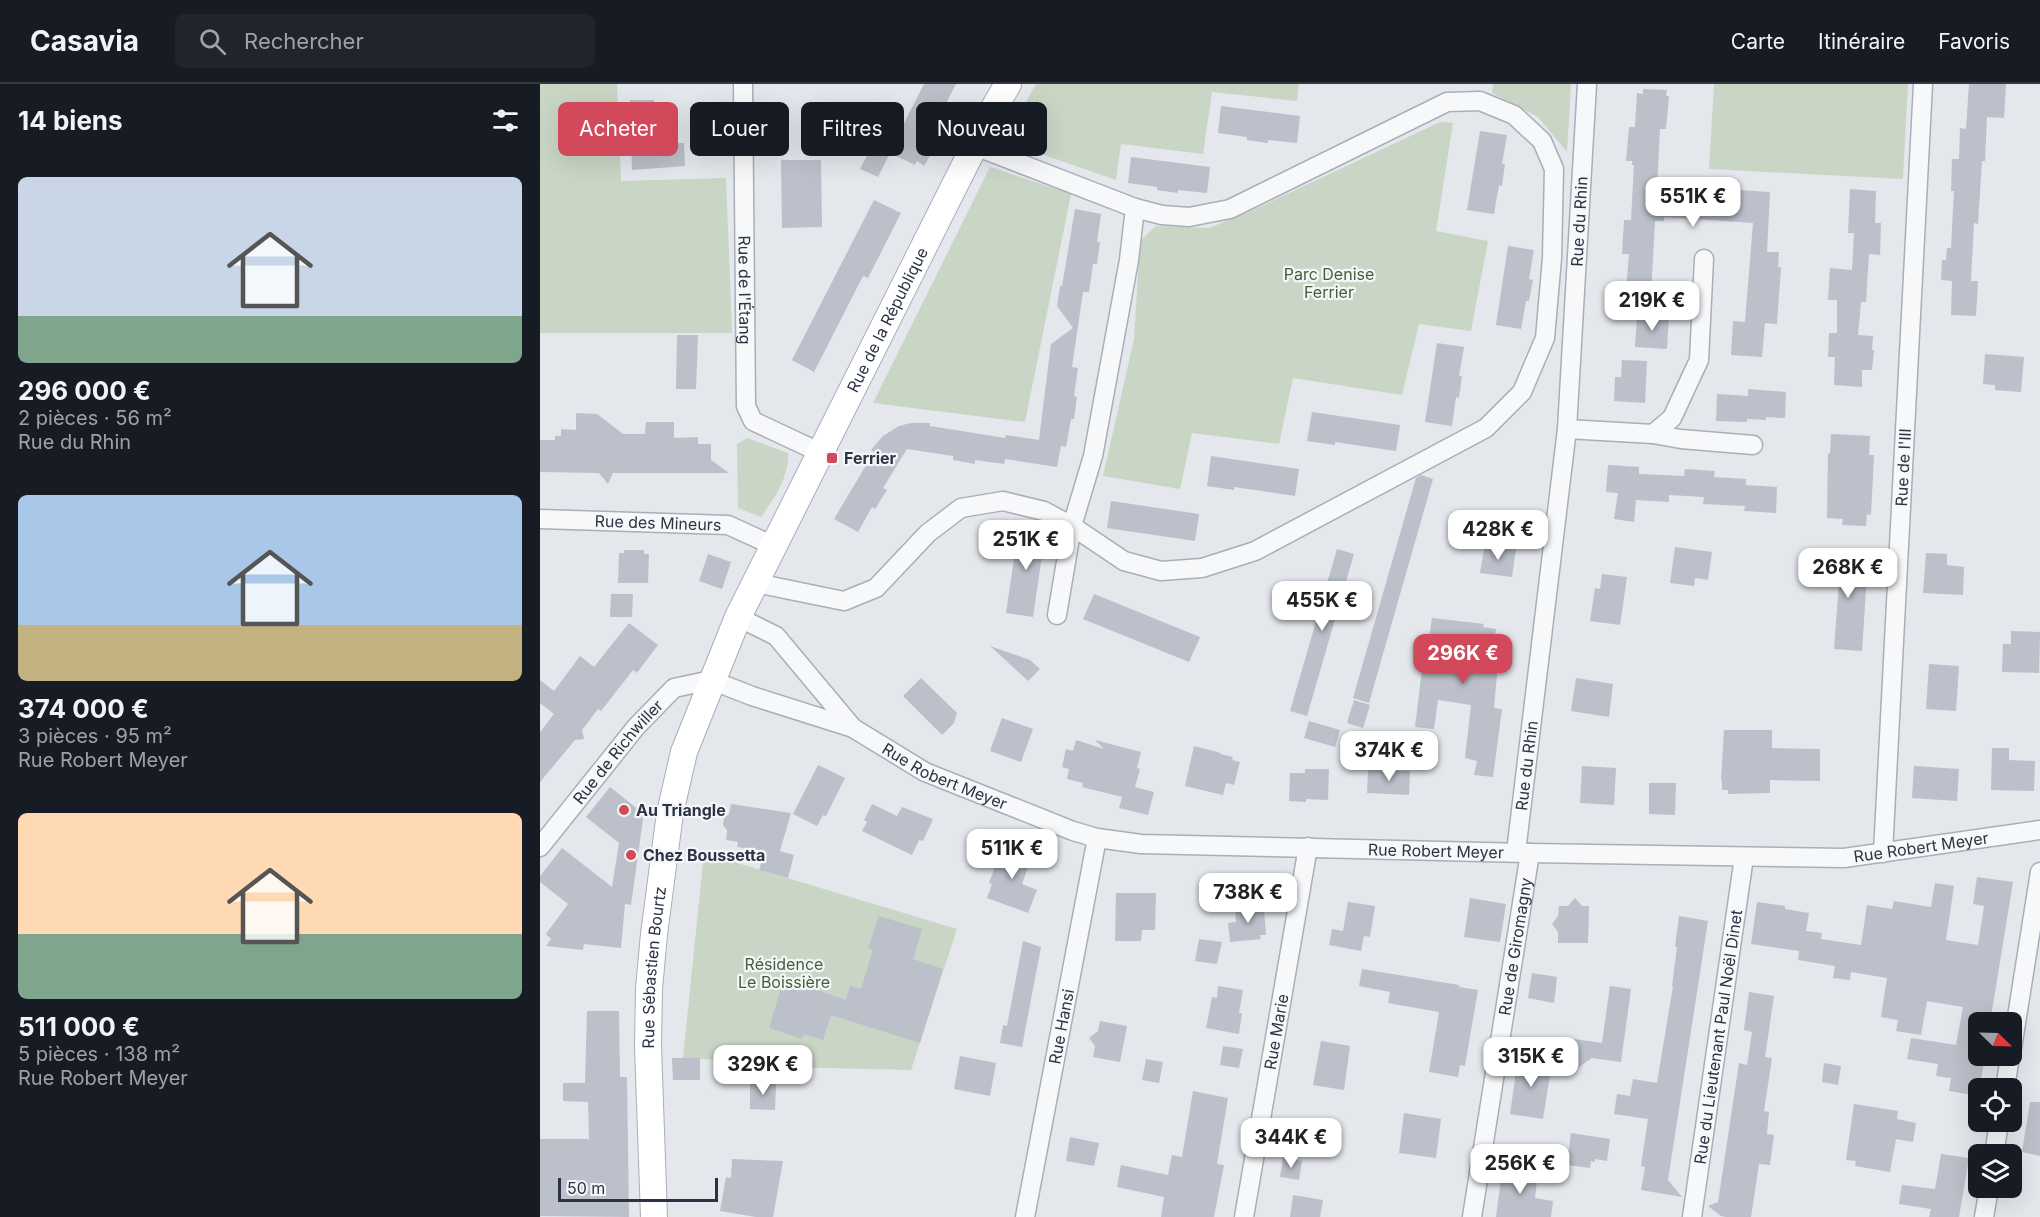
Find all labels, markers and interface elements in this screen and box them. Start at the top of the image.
search box [175,14,595,68]
text: Casavia [30,24,139,58]
icon: search [196,25,229,58]
text: Rechercher [244,28,364,54]
text: Carte [1731,29,1785,54]
text: Itinéraire [1818,29,1905,54]
text: Favoris [1938,29,2010,54]
chip: Acheter [558,102,678,156]
chip: Louer [690,102,789,156]
chip: Filtres [801,102,904,156]
chip: Nouveau [916,102,1047,156]
icon: filters [489,104,522,137]
text: 14 biens [18,105,123,136]
street label: Rue du Rhin [1566,176,1592,267]
pin: 551K € [1644,177,1742,228]
text: 551K € [1659,184,1727,208]
icon: home [216,216,324,324]
street label: Rue de l'Étang [734,235,755,345]
street label: Rue de la République [843,244,932,395]
park label: Parc Denise Ferrier [1284,264,1374,302]
pin: 219K € [1603,281,1701,332]
text: 219K € [1618,288,1686,312]
text: 296 000 € [18,375,151,406]
text: 2 pièces · 56 m² [18,406,172,430]
street label: Rue de l'Ill [1891,428,1915,507]
text: Rue du Rhin [18,430,131,454]
place label: Ferrier [844,448,897,468]
marker: Ferrier [825,451,839,465]
pin: 428K € [1449,510,1547,561]
street label: Rue des Mineurs [594,511,722,535]
text: 428K € [1462,517,1534,541]
pin: 251K € [977,520,1075,571]
text: 251K € [993,527,1059,551]
icon: home [216,534,324,642]
pin: 268K € [1799,548,1897,599]
text: 268K € [1812,555,1884,579]
pin: 455K € [1273,581,1371,632]
text: 455K € [1286,588,1358,612]
pin: 296K € [1414,634,1512,685]
text: 296K € [1427,641,1499,665]
text: 374 000 € [18,693,149,724]
street label: Rue de Richwiller [568,695,667,808]
street label: Rue du Rhin [1511,720,1542,812]
text: 3 pièces · 95 m² [18,724,172,748]
pin: 374K € [1340,731,1438,782]
street label: Rue Robert Meyer [879,738,1010,814]
text: 374K € [1354,738,1424,762]
text: Rue Robert Meyer [18,748,188,772]
place label: Au Triangle [636,800,726,820]
marker: Au Triangle [617,803,631,817]
street label: Rue Robert Meyer [1852,827,1990,867]
pin: 511K € [963,829,1061,880]
text: 511K € [981,836,1043,860]
street label: Rue Robert Meyer [1368,839,1504,862]
place label: Chez Boussetta [643,845,765,865]
marker: Chez Boussetta [624,848,638,862]
icon: home [216,852,324,960]
pin: 738K € [1199,873,1297,924]
street label: Rue de Giromagny [1494,876,1536,1017]
text: 738K € [1213,880,1283,904]
street label: Rue Sébastien Bourtz [638,885,670,1049]
street label: Rue du Lieutenant Paul Noël Dinet [1690,908,1746,1165]
park label: Résidence Le Boissière [738,954,830,992]
street label: Rue Hansi [1044,987,1078,1066]
street label: Rue Marie [1260,992,1292,1071]
text: 511 000 € [18,1011,140,1042]
north arrow [1968,1012,2022,1066]
map controls [1968,1012,2022,1198]
pin: 315K € [1482,1037,1580,1088]
text: 5 pièces · 138 m² [18,1042,180,1066]
text: 315K € [1497,1044,1565,1068]
pin: 329K € [714,1045,812,1096]
text: 329K € [727,1052,799,1076]
text: Rue Robert Meyer [18,1066,188,1090]
button: locate [1968,1078,2022,1132]
pin: 344K € [1242,1118,1340,1169]
text: 344K € [1255,1125,1327,1149]
pin: 256K € [1471,1144,1569,1195]
button: layers [1968,1144,2022,1198]
text: 256K € [1484,1151,1556,1175]
scale bar [558,1175,718,1202]
text: 50 m [567,1178,605,1198]

